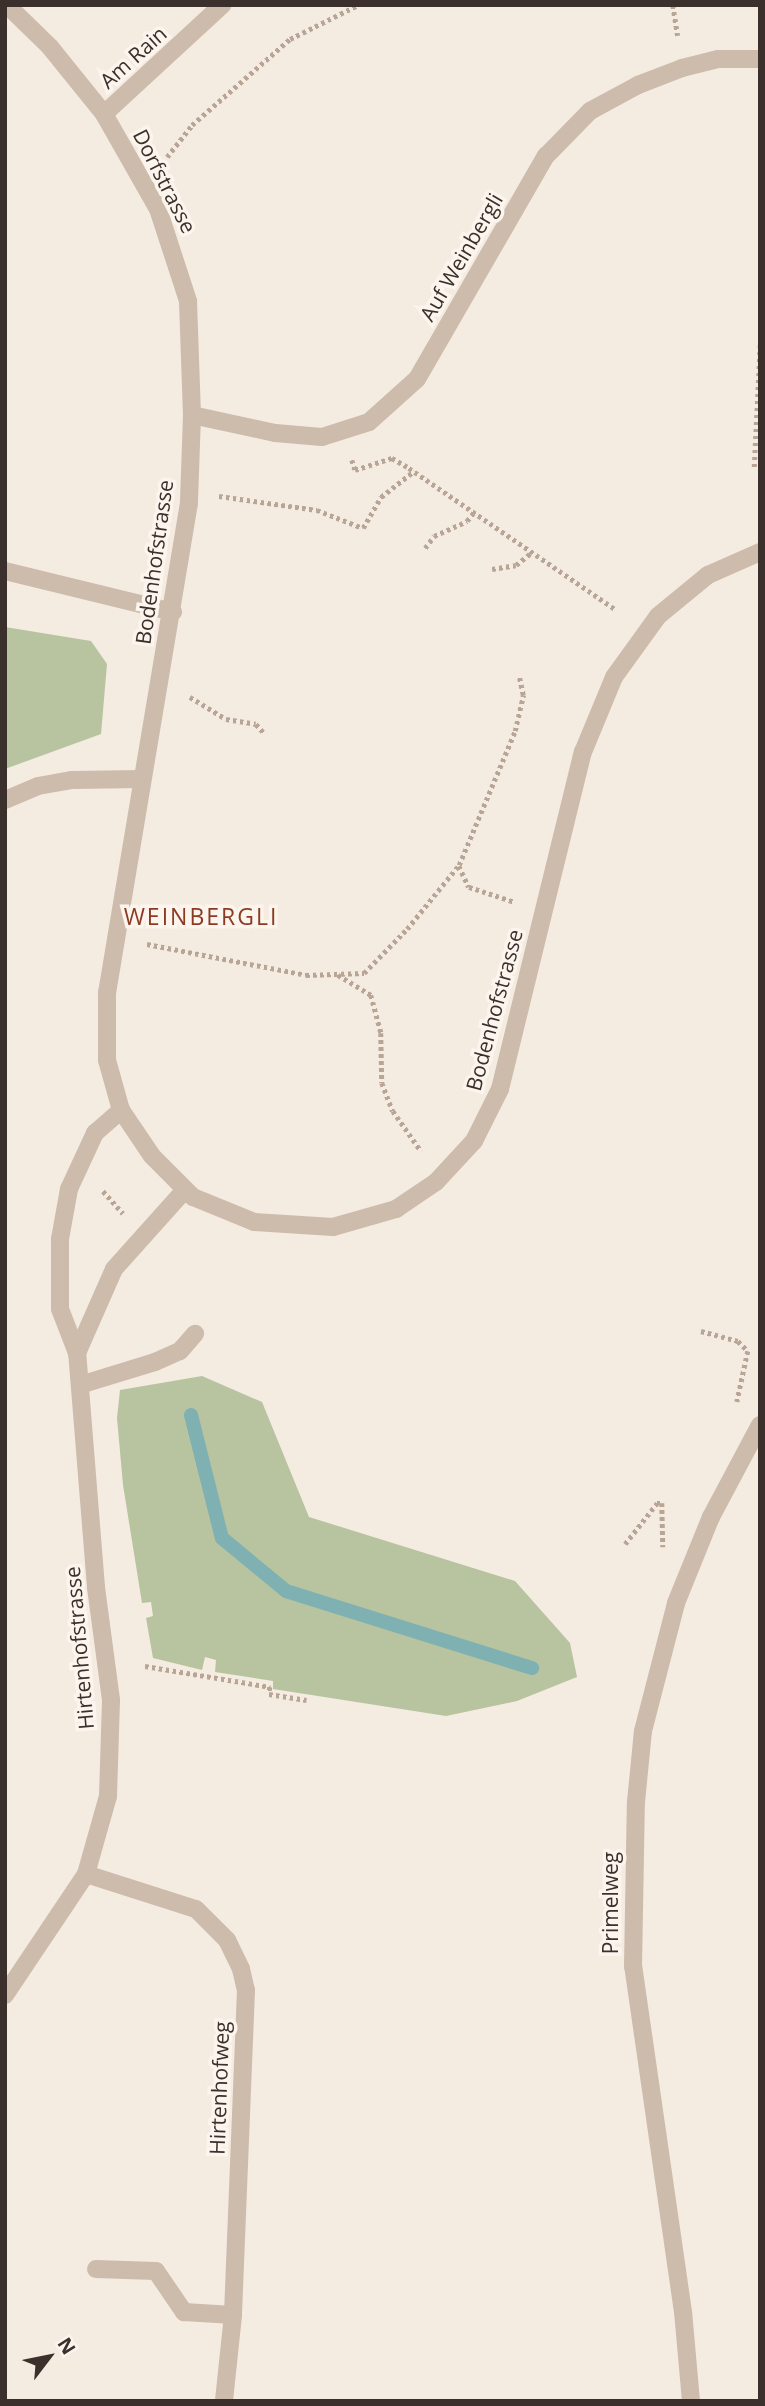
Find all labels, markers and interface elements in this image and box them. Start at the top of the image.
street label: Am Rain [94,21,172,93]
street label: Dorfstrasse [128,125,202,237]
street label: Auf Weinbergli [414,189,508,325]
street label: Bodenhofstrasse [130,478,178,646]
district label: WEINBERGLI [125,902,277,930]
street label: Bodenhofstrasse [460,927,528,1093]
street label: Hirtenhofstrasse [59,1565,99,1731]
street label: Primelweg [597,1852,623,1954]
street label: Hirtenhofweg [204,2021,234,2155]
north arrow [14,2322,84,2392]
text: N [52,2332,82,2359]

